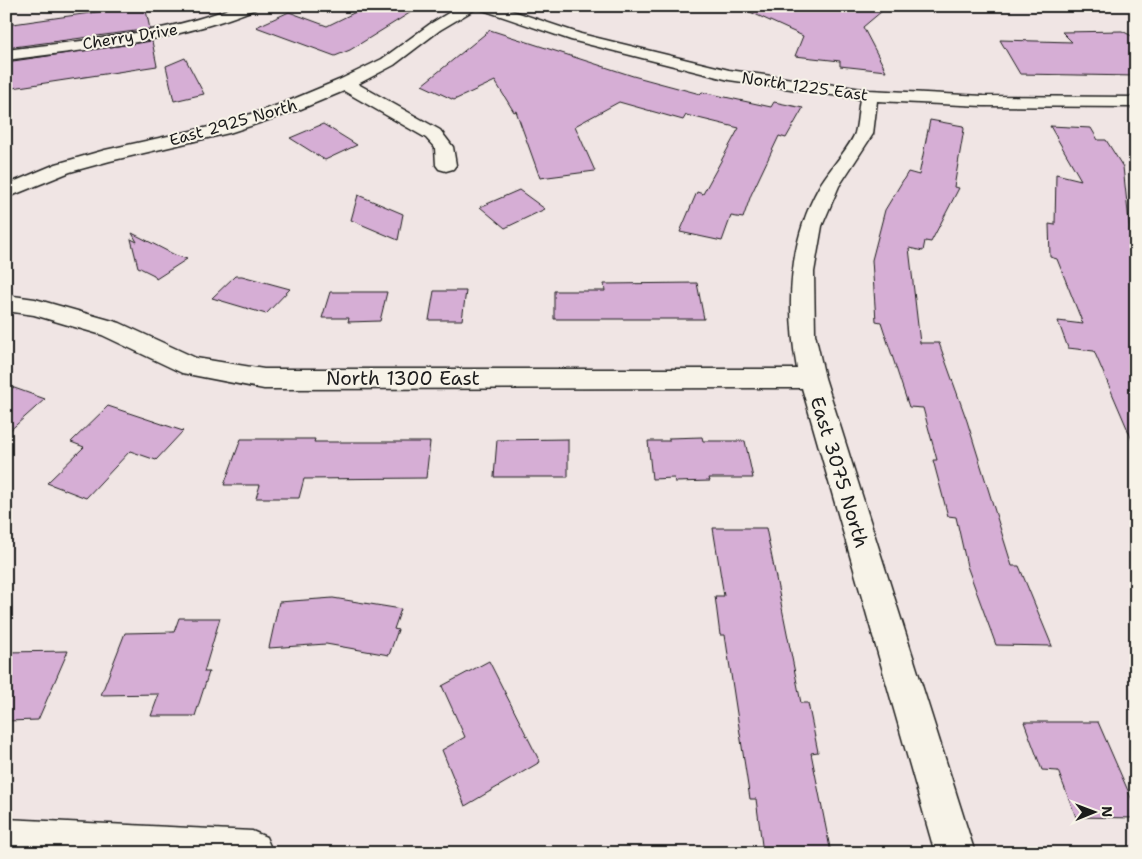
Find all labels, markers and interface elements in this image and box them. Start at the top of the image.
street label: Cherry Drive [81,19,179,54]
street label: North 1225 East [740,67,869,106]
street label: East 2925 North [167,94,299,151]
street label: North 1300 East [326,366,480,391]
street label: East 3075 North [805,393,874,551]
north arrow [1070,786,1120,836]
text: N [1098,806,1116,817]

